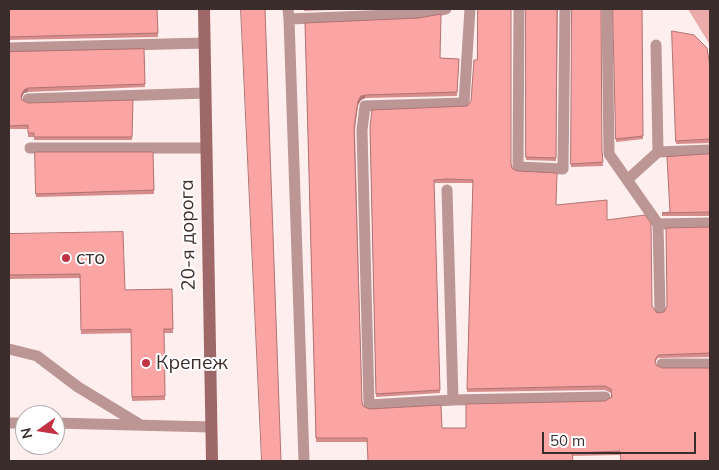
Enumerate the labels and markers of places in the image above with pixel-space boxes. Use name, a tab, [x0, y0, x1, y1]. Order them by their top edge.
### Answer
place label: сто	[76, 247, 105, 269]
marker: сто	[60, 252, 72, 264]
place label: Крепеж	[156, 352, 228, 374]
marker: Крепеж	[140, 357, 152, 369]

